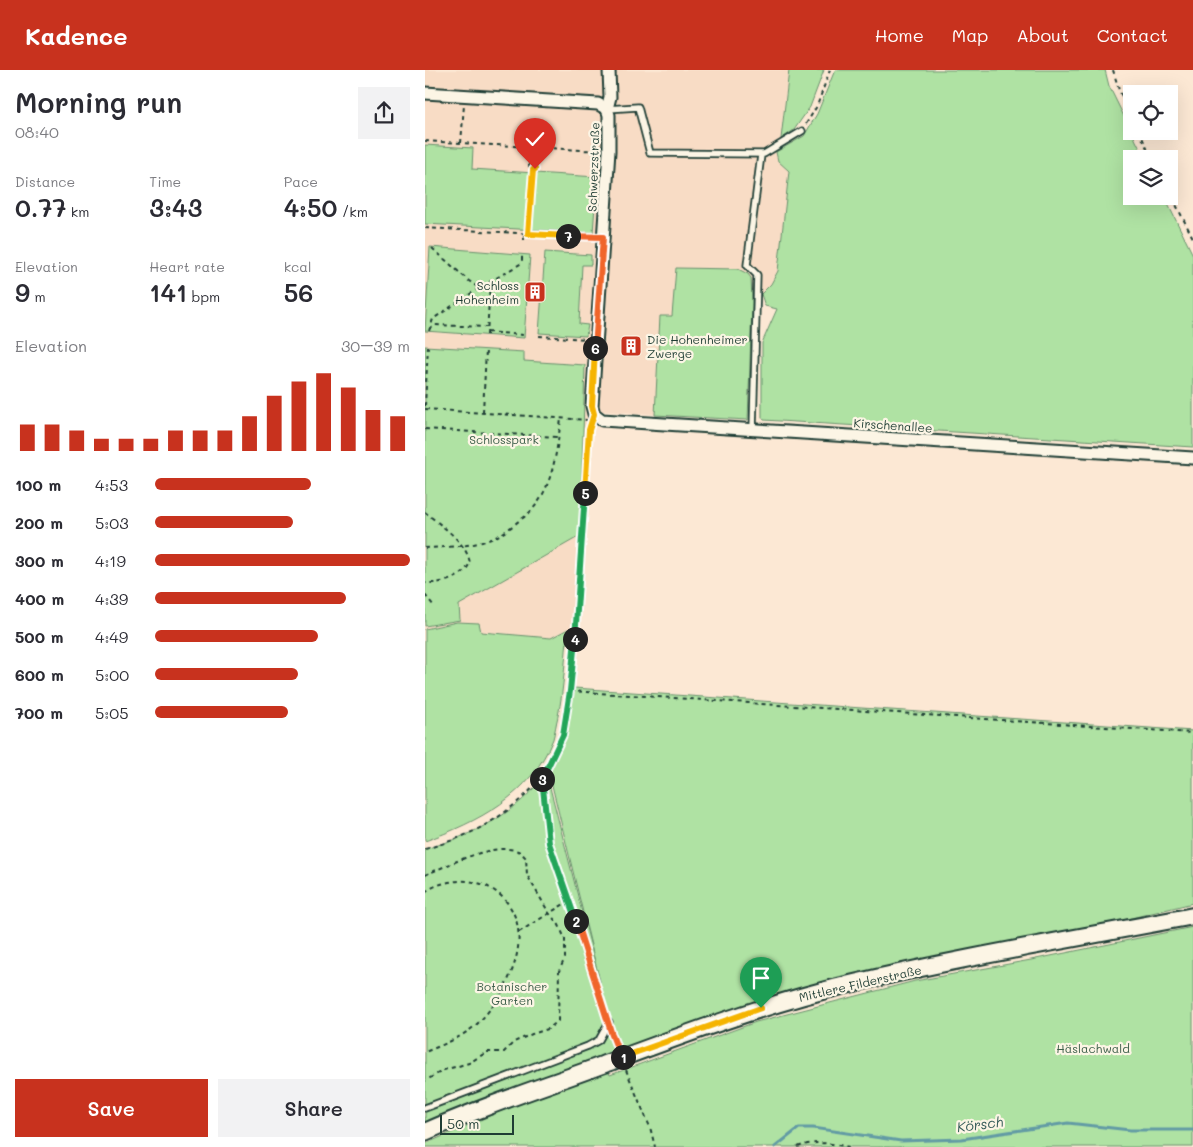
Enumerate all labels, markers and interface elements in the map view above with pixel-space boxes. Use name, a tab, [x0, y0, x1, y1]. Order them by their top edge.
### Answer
text: Kadence	[25, 20, 127, 51]
text: Home	[875, 23, 924, 47]
text: Map	[952, 23, 988, 47]
text: About	[1016, 23, 1069, 47]
text: Contact	[1097, 23, 1168, 47]
text: Morning run	[15, 84, 182, 120]
map controls	[1123, 85, 1178, 205]
button: locate	[1123, 85, 1178, 140]
button: share	[358, 87, 410, 139]
pin	[514, 118, 556, 169]
text: 08:40	[15, 121, 59, 142]
street label: Schwerzstraße	[583, 122, 603, 212]
icon: check	[521, 125, 549, 153]
button: layers	[1123, 150, 1178, 205]
text: Distance	[15, 172, 75, 191]
text: Time	[149, 172, 181, 191]
text: Pace	[284, 172, 318, 191]
text: 0.77	[15, 191, 66, 223]
text: 3:43	[149, 191, 202, 223]
text: 4:50	[284, 191, 337, 223]
text: km	[66, 202, 89, 221]
text: /km	[337, 202, 368, 221]
pin: 7	[555, 224, 581, 248]
text: 7	[565, 227, 572, 246]
text: Elevation	[15, 257, 78, 276]
text: Heart rate	[149, 257, 225, 276]
text: kcal	[284, 257, 312, 276]
text: 9	[15, 276, 30, 308]
text: 141	[149, 276, 187, 308]
text: 56	[284, 276, 313, 308]
place label: Schloss Hohenheim	[455, 277, 519, 307]
building icon: Schloss Hohenheim	[523, 280, 547, 304]
text: m	[30, 287, 46, 306]
text: bpm	[187, 287, 220, 306]
place label: Die Hohenheimer Zwerge	[647, 331, 748, 361]
building icon: Die Hohenheimer Zwerge	[619, 334, 643, 358]
text: Elevation	[15, 335, 87, 356]
text: 30–39 m	[341, 335, 410, 356]
pin: 6	[583, 336, 607, 360]
text: 6	[591, 339, 600, 358]
street label: Kirschenallee	[853, 414, 933, 436]
park label: Schlosspark	[469, 431, 539, 447]
text: 100 m	[15, 474, 61, 495]
text: 4:53	[95, 474, 128, 495]
pin: 5	[573, 480, 597, 506]
text: 5	[581, 484, 590, 503]
text: 200 m	[15, 512, 63, 533]
text: 5:03	[95, 512, 129, 533]
text: 300 m	[15, 550, 64, 571]
text: 4:19	[95, 550, 126, 571]
text: 400 m	[15, 588, 64, 609]
text: 4:39	[95, 588, 128, 609]
text: 500 m	[15, 626, 63, 647]
text: 4:49	[95, 626, 128, 647]
pin: 4	[563, 626, 587, 652]
text: 4	[571, 630, 580, 649]
text: 600 m	[15, 664, 64, 685]
text: 5:00	[95, 664, 129, 685]
text: 700 m	[15, 702, 63, 723]
text: 5:05	[95, 702, 129, 723]
pin: 3	[529, 766, 555, 792]
text: 3	[538, 770, 547, 789]
pin: 2	[563, 908, 589, 934]
text: 2	[573, 912, 580, 931]
pin	[740, 957, 782, 1008]
street label: Mittlere Filderstraße	[797, 961, 923, 1005]
icon: arrive	[747, 964, 775, 992]
park label: Botanischer Garten	[477, 978, 547, 1008]
park label: Häslachwald	[1056, 1040, 1130, 1056]
pin: 1	[611, 1044, 635, 1070]
text: 1	[620, 1048, 627, 1067]
button: Save	[15, 1079, 208, 1137]
button: Share	[218, 1079, 410, 1137]
scale bar	[440, 1112, 514, 1135]
water label: Körsch	[956, 1112, 1004, 1136]
text: 50 m	[447, 1114, 479, 1133]

